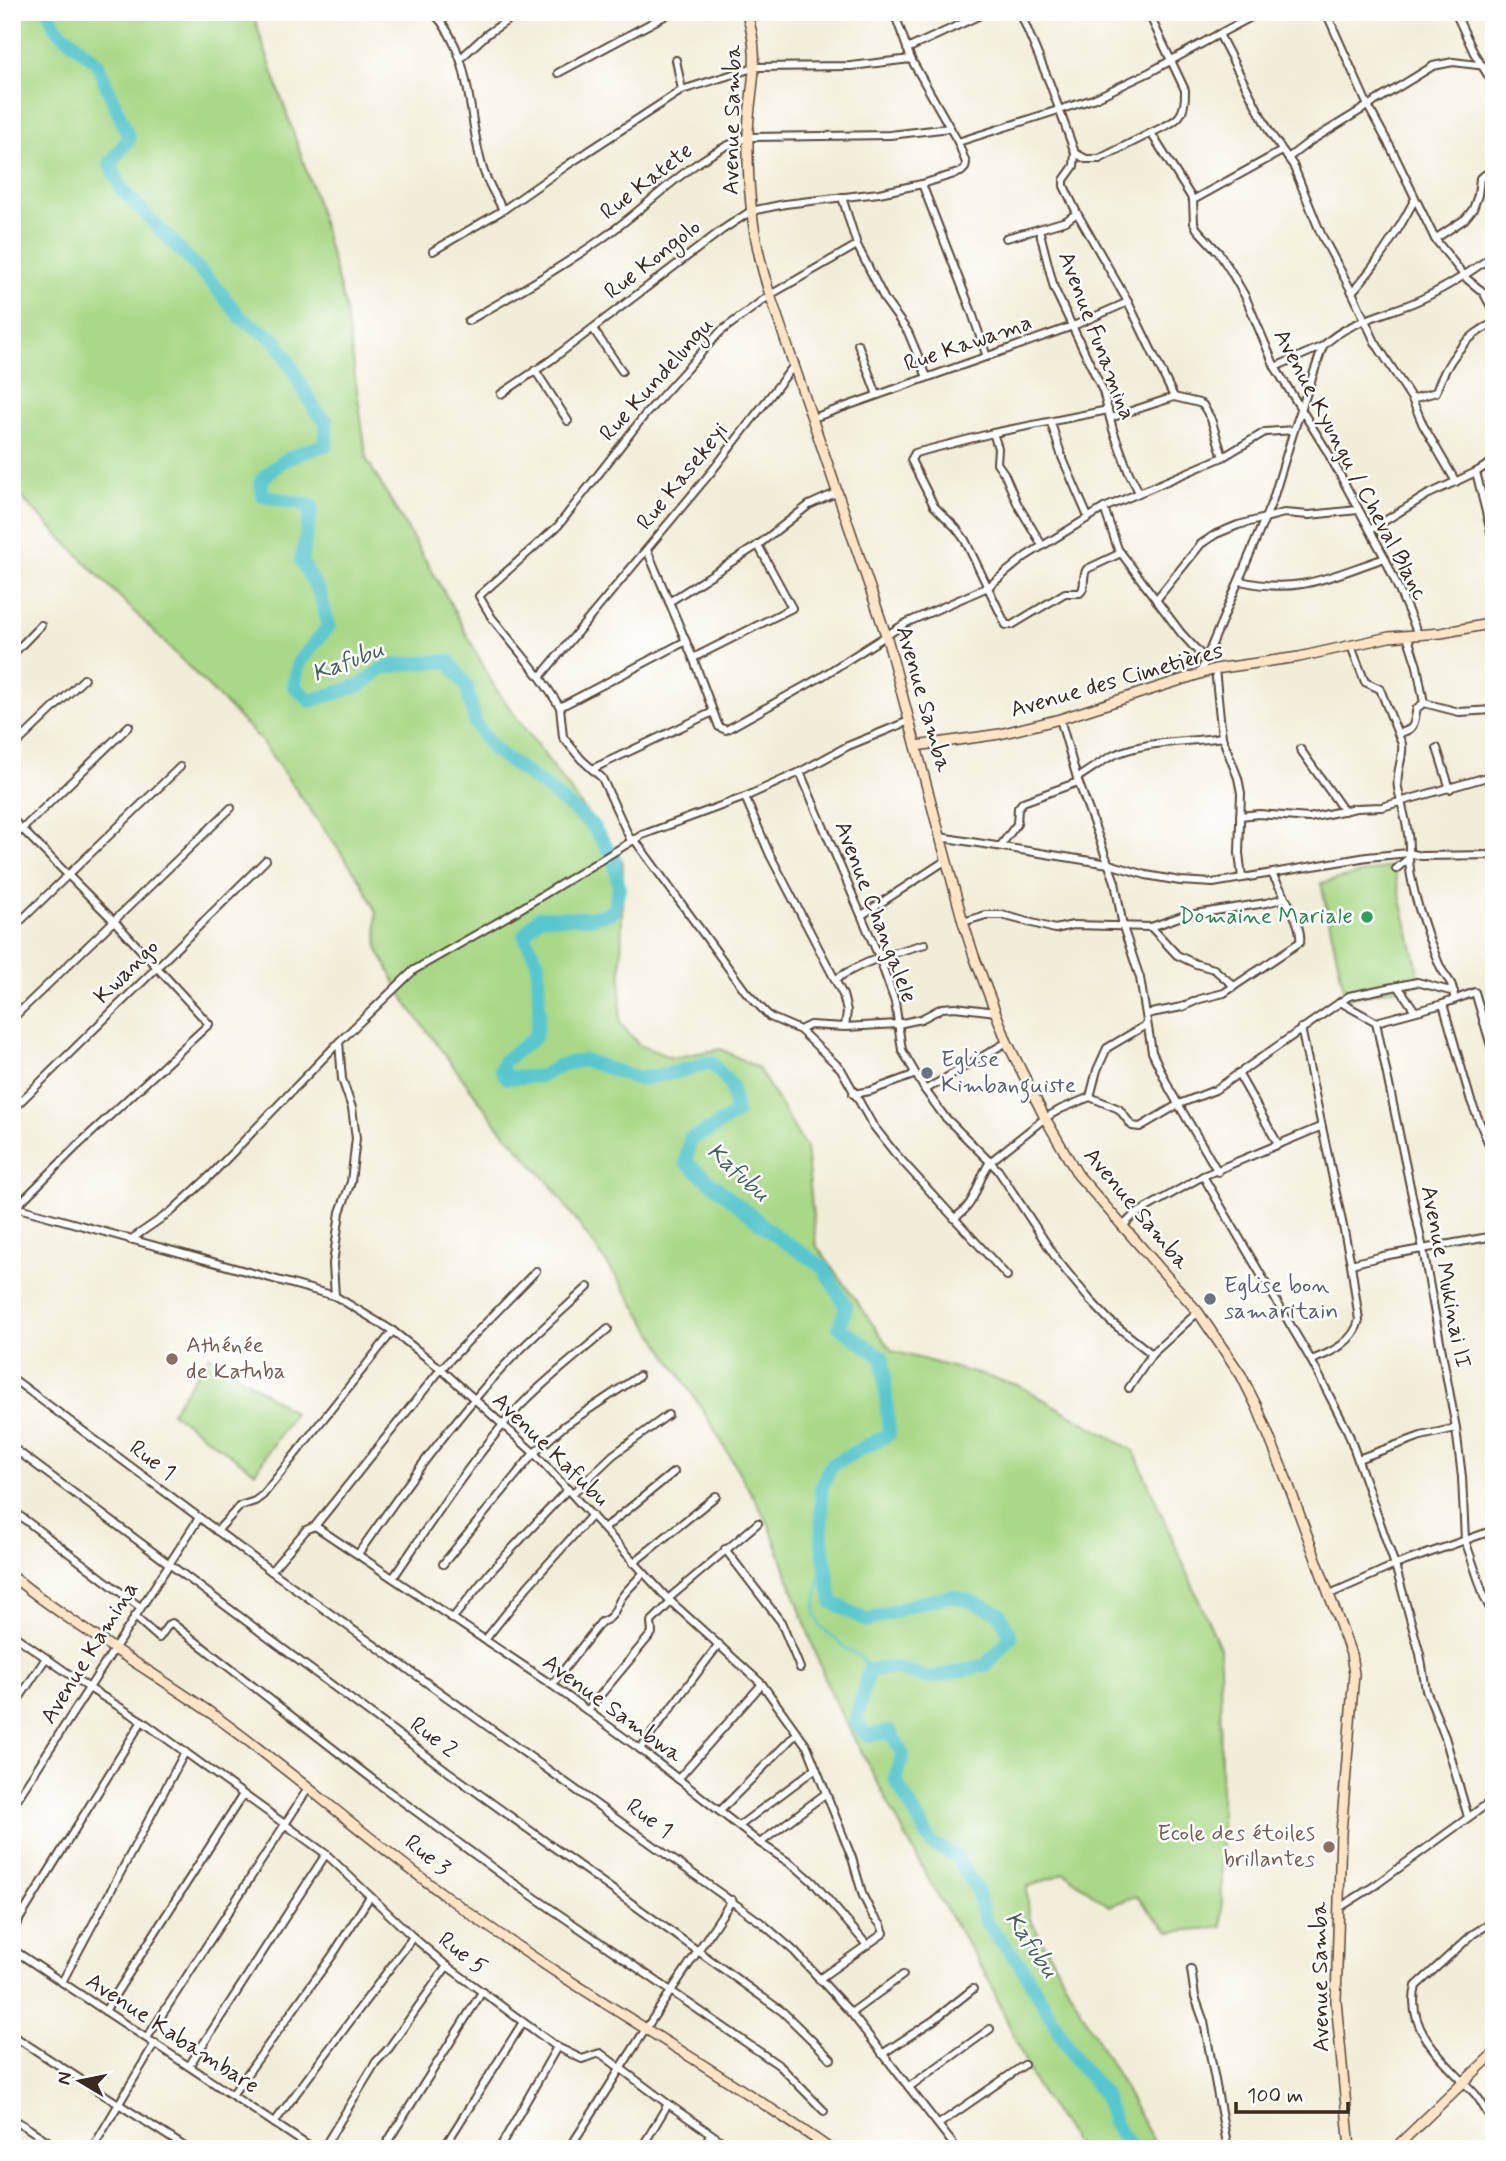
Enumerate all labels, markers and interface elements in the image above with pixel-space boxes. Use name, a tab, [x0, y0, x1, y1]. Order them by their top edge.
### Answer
street label: Avenue Samba	[717, 44, 749, 195]
street label: Rue Katete	[595, 136, 699, 228]
street label: Rue Kongolo	[599, 213, 709, 309]
street label: Avenue Funamina	[1050, 248, 1142, 424]
street label: Rue Kawama	[900, 308, 1036, 380]
street label: Rue Kundelungu	[593, 312, 722, 450]
street label: Avenue Kyungu / Cheval Blanc	[1266, 324, 1434, 606]
street label: Rue Kasekeyi	[630, 417, 736, 537]
street label: Avenue Samba	[888, 623, 958, 776]
water label: Kafubu	[308, 634, 388, 690]
street label: Avenue des Cimetières	[1007, 636, 1227, 726]
street label: Avenue Changalele	[827, 817, 923, 1007]
place label: Domaine Mariale	[1179, 902, 1353, 932]
marker: Domaine Mariale	[1359, 909, 1375, 925]
street label: Kwango	[88, 933, 166, 1011]
place label: Eglise Kimbanguiste	[941, 1045, 1076, 1103]
marker: Eglise Kimbanguiste	[919, 1065, 935, 1081]
water label: Kafubu	[700, 1136, 776, 1210]
street label: Avenue Samba	[1076, 1142, 1196, 1276]
street label: Avenue Mukinai II	[1413, 1183, 1477, 1371]
place label: Eglise bon samaritain	[1224, 1271, 1338, 1327]
marker: Eglise bon samaritain	[1202, 1291, 1218, 1307]
place label: Athénée de Katuba	[186, 1331, 286, 1387]
marker: Athénée de Katuba	[164, 1351, 180, 1367]
street label: Avenue Kafubu	[485, 1387, 615, 1513]
street label: Rue 1	[123, 1434, 181, 1488]
street label: Avenue Kamina	[34, 1576, 146, 1730]
street label: Avenue Sambwa	[536, 1648, 688, 1770]
street label: Rue 2	[403, 1710, 463, 1766]
street label: Rue 1	[620, 1792, 678, 1846]
place label: Ecole des étoiles brillantes	[1157, 1819, 1315, 1875]
street label: Rue 3	[398, 1828, 456, 1884]
marker: Ecole des étoiles brillantes	[1321, 1839, 1337, 1855]
street label: Avenue Samba	[1305, 1901, 1337, 2052]
water label: Kafubu	[997, 1905, 1065, 1985]
street label: Rue 5	[431, 1926, 493, 1982]
street label: Avenue Kabambare	[80, 1967, 264, 2101]
north arrow	[46, 2046, 116, 2116]
text: N	[51, 2070, 78, 2087]
scale bar	[1236, 2070, 1348, 2114]
text: 100 m	[1247, 2082, 1303, 2110]

